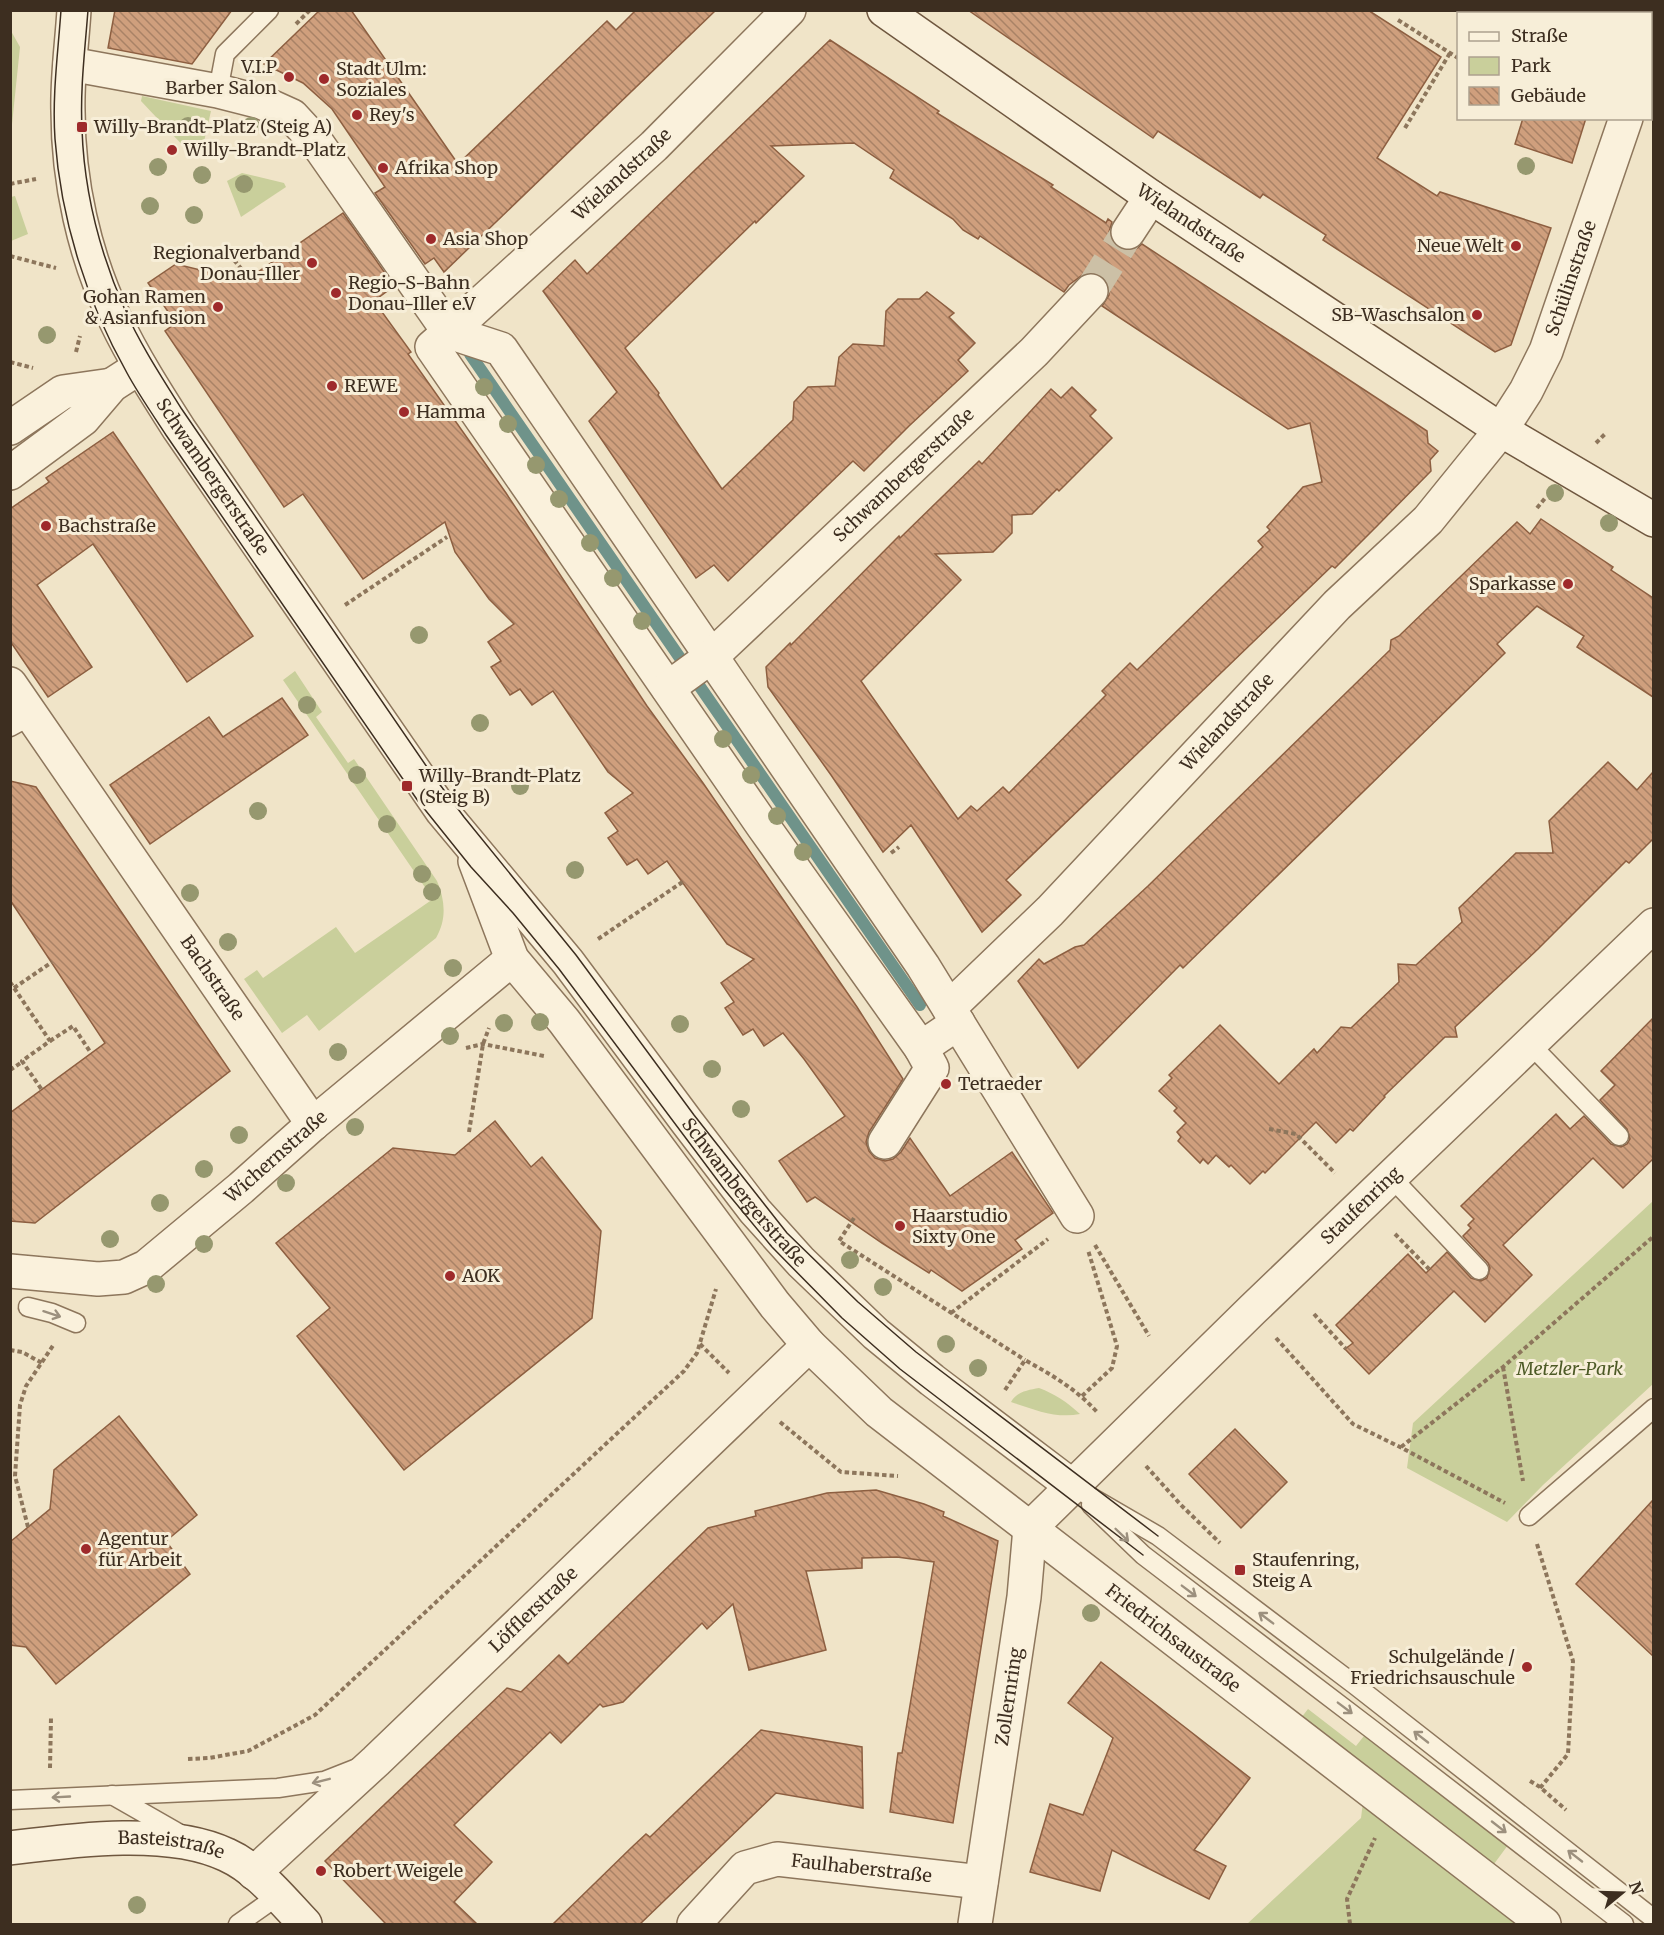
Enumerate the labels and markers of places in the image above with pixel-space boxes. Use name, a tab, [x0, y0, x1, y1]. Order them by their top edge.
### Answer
place label: V.I.P Barber Salon	[165, 55, 277, 99]
place label: Stadt Ulm: Soziales	[336, 57, 427, 101]
marker: V.I.P Barber Salon	[282, 70, 296, 84]
marker: Stadt Ulm: Soziales	[317, 72, 331, 86]
place label: Rey's	[369, 103, 415, 126]
marker: Rey's	[350, 108, 364, 122]
place label: Willy-Brandt-Platz (Steig A)	[93, 115, 332, 138]
marker: Willy-Brandt-Platz (Steig A)	[75, 120, 89, 134]
place label: Willy-Brandt-Platz	[183, 138, 346, 161]
marker: Willy-Brandt-Platz	[165, 143, 179, 157]
place label: Afrika Shop	[394, 156, 498, 179]
marker: Afrika Shop	[376, 161, 390, 175]
place label: Asia Shop	[442, 227, 528, 250]
marker: Asia Shop	[424, 232, 438, 246]
place label: Neue Welt	[1417, 234, 1504, 257]
marker: Neue Welt	[1509, 239, 1523, 253]
place label: Regionalverband Donau-Iller	[153, 241, 300, 285]
marker: Regionalverband Donau-Iller	[305, 256, 319, 270]
place label: Regio-S-Bahn Donau-Iller e.V	[348, 271, 477, 315]
place label: Gohan Ramen & Asianfusion	[83, 285, 206, 329]
marker: Regio-S-Bahn Donau-Iller e.V	[329, 286, 343, 300]
marker: Gohan Ramen & Asianfusion	[211, 300, 225, 314]
place label: SB-Waschsalon	[1331, 303, 1465, 326]
marker: SB-Waschsalon	[1470, 308, 1484, 322]
place label: REWE	[344, 374, 398, 397]
marker: REWE	[325, 379, 339, 393]
place label: Hamma	[416, 400, 486, 423]
marker: Hamma	[397, 405, 411, 419]
place label: Bachstraße	[58, 514, 156, 537]
marker: Bachstraße	[39, 519, 53, 533]
place label: Sparkasse	[1469, 572, 1556, 595]
marker: Sparkasse	[1561, 577, 1575, 591]
place label: Willy-Brandt-Platz (Steig B)	[418, 764, 581, 808]
marker: Willy-Brandt-Platz (Steig B)	[400, 779, 414, 793]
place label: Tetraeder	[958, 1072, 1042, 1095]
marker: Tetraeder	[939, 1077, 953, 1091]
place label: Haarstudio Sixty One	[912, 1204, 1008, 1248]
marker: Haarstudio Sixty One	[893, 1219, 907, 1233]
place label: AOK	[461, 1264, 500, 1287]
marker: AOK	[443, 1269, 457, 1283]
place label: Agentur für Arbeit	[97, 1527, 182, 1571]
marker: Agentur für Arbeit	[79, 1542, 93, 1556]
place label: Staufenring, Steig A	[1252, 1548, 1359, 1592]
marker: Staufenring, Steig A	[1233, 1563, 1247, 1577]
place label: Schulgelände / Friedrichsauschule	[1350, 1645, 1515, 1689]
marker: Schulgelände / Friedrichsauschule	[1520, 1660, 1534, 1674]
place label: Robert Weigele	[333, 1859, 463, 1882]
marker: Robert Weigele	[314, 1864, 328, 1878]

